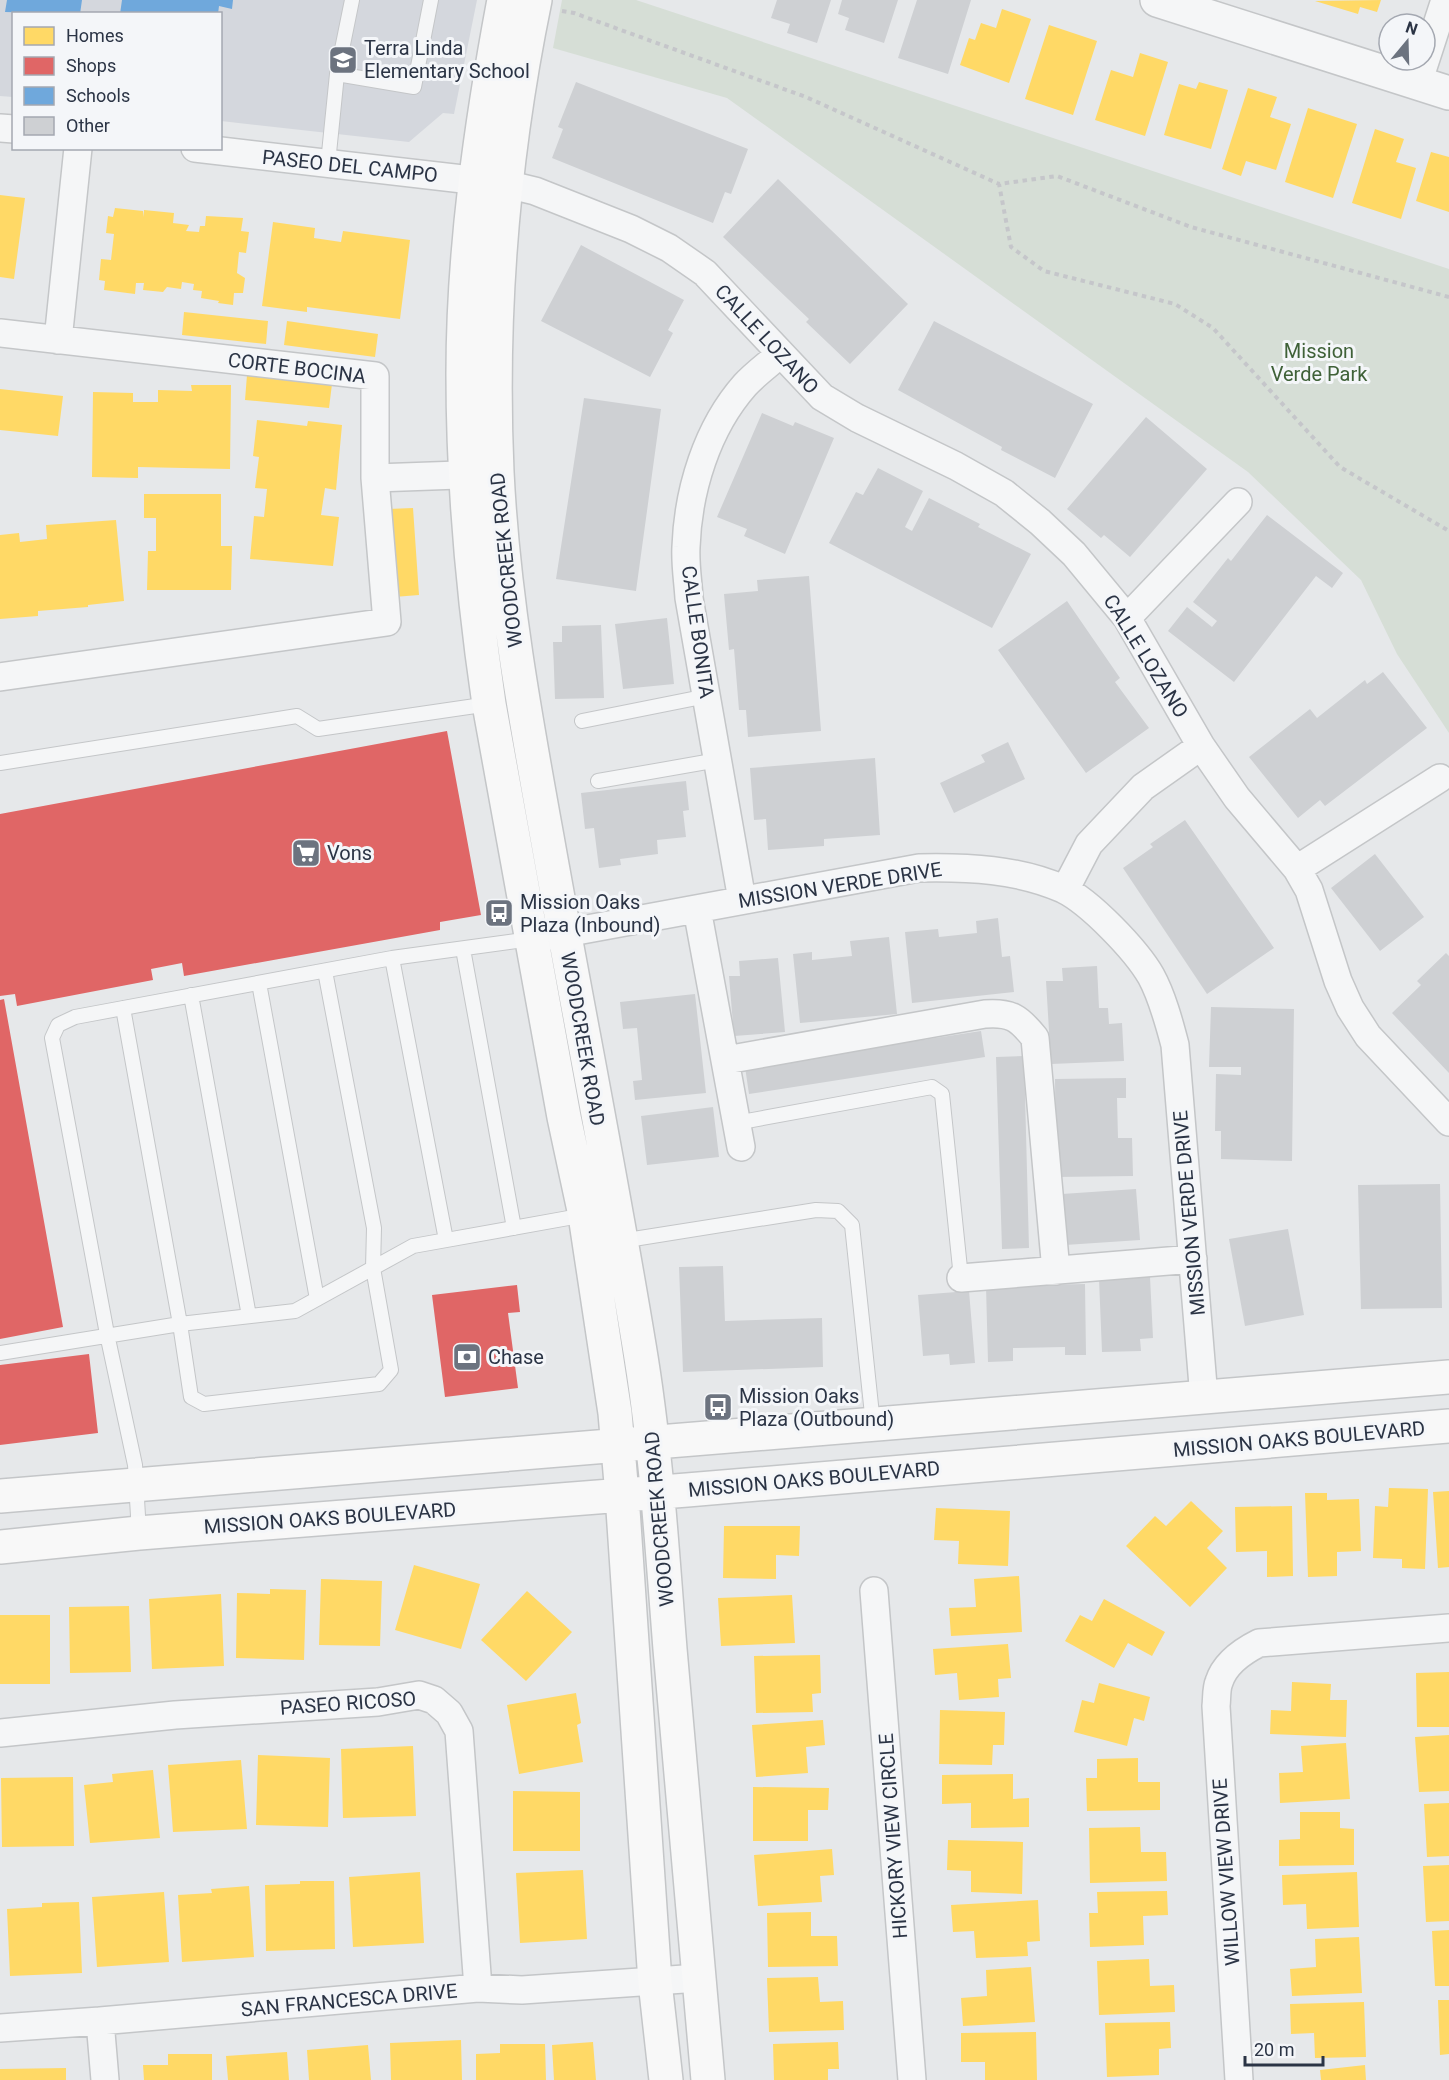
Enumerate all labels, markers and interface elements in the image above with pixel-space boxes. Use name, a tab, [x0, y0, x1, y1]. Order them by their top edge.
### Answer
legend	[12, 12, 222, 150]
north arrow	[1377, 12, 1437, 72]
text: N	[1403, 17, 1420, 39]
text: Homes	[66, 25, 124, 46]
place label: Terra Linda Elementary School	[364, 36, 530, 83]
school or university icon: Terra Linda Elementary School	[327, 44, 359, 76]
text: Shops	[66, 55, 116, 76]
text: Schools	[66, 85, 130, 106]
text: Other	[66, 115, 110, 136]
street label: PASEO DEL CAMPO	[261, 145, 439, 187]
street label: CALLE LOZANO	[710, 279, 824, 399]
park label: Mission Verde Park	[1271, 339, 1368, 386]
street label: CORTE BOCINA	[227, 348, 367, 388]
street label: WOODCREEK ROAD	[485, 471, 527, 649]
street label: CALLE BONITA	[677, 564, 719, 700]
street label: CALLE LOZANO	[1099, 590, 1193, 722]
supermarket icon: Vons	[290, 837, 322, 869]
place label: Vons	[327, 841, 372, 865]
street label: MISSION VERDE DRIVE	[736, 857, 944, 913]
place label: Mission Oaks Plaza (Inbound)	[520, 890, 660, 937]
bus stop icon: Mission Oaks Plaza (Inbound)	[483, 897, 515, 929]
street label: WOODCREEK ROAD	[556, 950, 610, 1128]
street label: MISSION VERDE DRIVE	[1168, 1109, 1210, 1317]
bank icon: Chase	[451, 1341, 483, 1373]
place label: Chase	[488, 1345, 544, 1369]
place label: Mission Oaks Plaza (Outbound)	[739, 1384, 894, 1431]
bus stop icon: Mission Oaks Plaza (Outbound)	[702, 1391, 734, 1423]
street label: MISSION OAKS BOULEVARD	[1172, 1416, 1426, 1462]
street label: WOODCREEK ROAD	[639, 1430, 679, 1608]
street label: MISSION OAKS BOULEVARD	[687, 1456, 941, 1502]
street label: MISSION OAKS BOULEVARD	[203, 1497, 457, 1539]
street label: PASEO RICOSO	[279, 1686, 417, 1720]
street label: HICKORY VIEW CIRCLE	[874, 1733, 912, 1939]
street label: WILLOW VIEW DRIVE	[1207, 1777, 1245, 1967]
street label: SAN FRANCESCA DRIVE	[240, 1979, 458, 2021]
scale bar	[1245, 2029, 1323, 2067]
text: 20 m	[1254, 2039, 1294, 2060]

